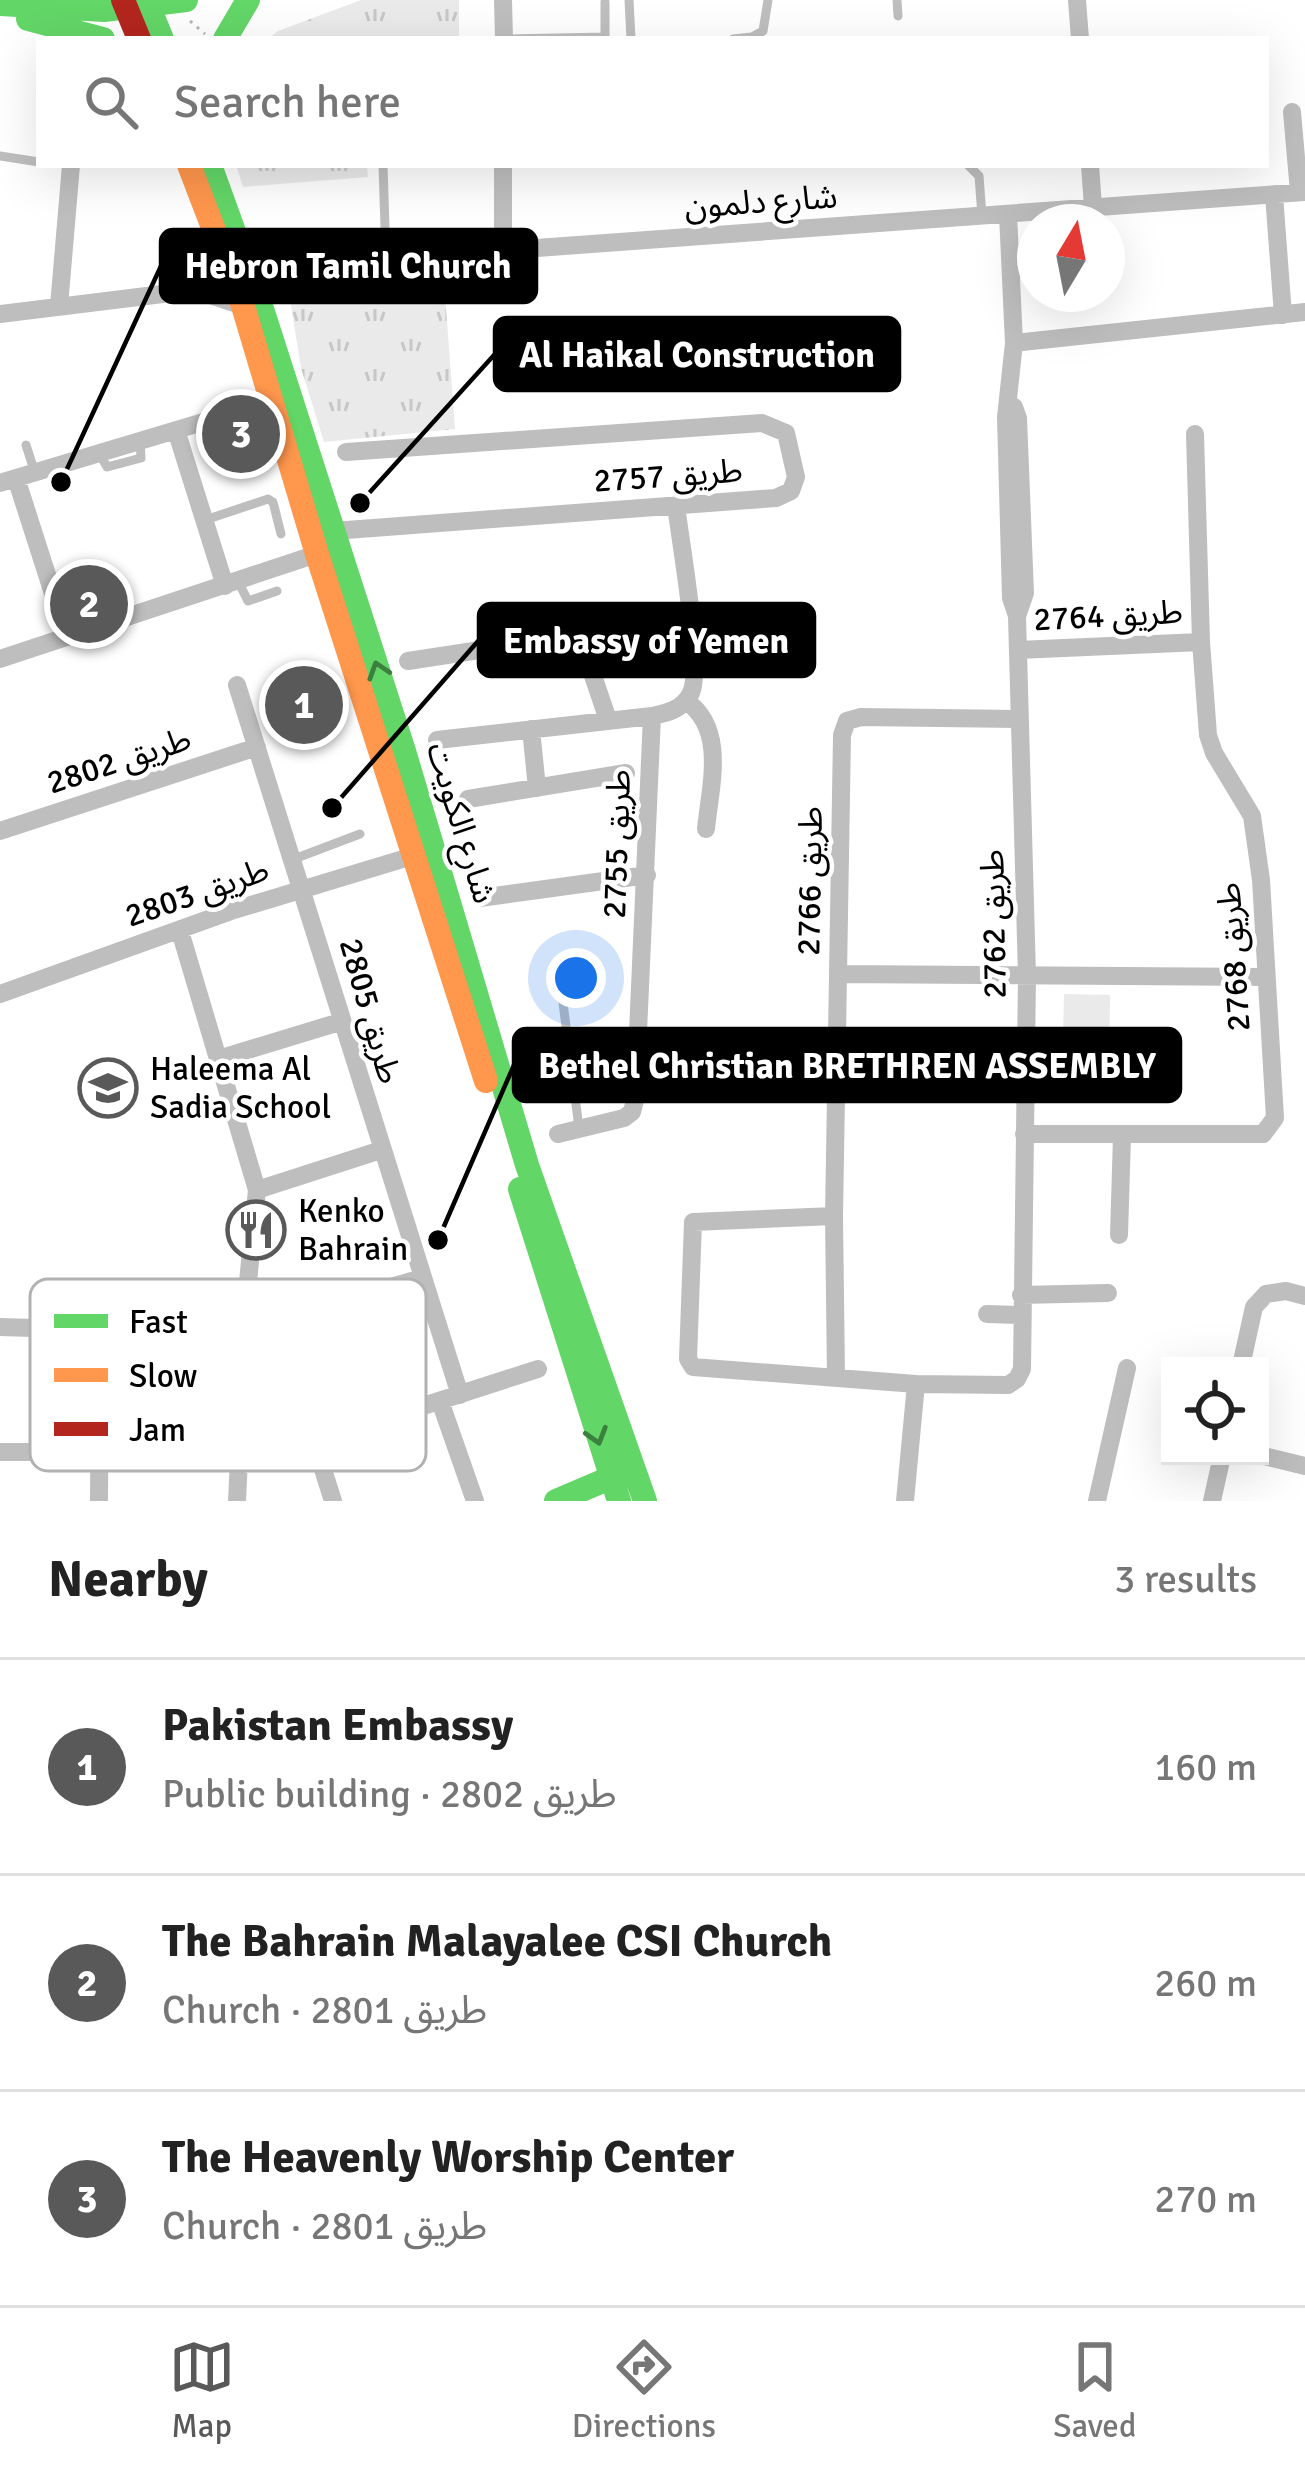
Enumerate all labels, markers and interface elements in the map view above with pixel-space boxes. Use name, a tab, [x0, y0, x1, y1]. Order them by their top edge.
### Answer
search box	[36, 36, 1269, 168]
icon: search	[78, 69, 144, 135]
text: Search here	[174, 75, 401, 130]
street label: شارع دلمون	[683, 176, 839, 231]
north arrow	[1017, 204, 1125, 312]
callout: Hebron Tamil Church	[161, 230, 536, 302]
text: Hebron Tamil Church	[185, 244, 511, 289]
callout: Al Haikal Construction	[495, 318, 899, 390]
text: Al Haikal Construction	[519, 333, 875, 378]
pin: 3	[202, 389, 280, 479]
street label: طريق 2757	[592, 450, 744, 502]
pin: 2	[50, 559, 128, 649]
street label: طريق 2764	[1032, 592, 1184, 640]
callout: Embassy of Yemen	[479, 604, 814, 676]
text: Embassy of Yemen	[503, 619, 789, 664]
pin: 1	[265, 660, 343, 750]
one-way arrow	[367, 660, 392, 681]
street label: طريق 2802	[42, 718, 196, 804]
street label: شارع الكويت	[414, 737, 505, 909]
street label: طريق 2755	[594, 769, 640, 919]
street label: طريق 2766	[788, 806, 832, 956]
street label: طريق 2803	[120, 849, 274, 937]
street label: طريق 2762	[972, 849, 1016, 999]
street label: طريق 2768	[1208, 881, 1260, 1033]
street label: طريق 2805	[330, 933, 410, 1089]
your location	[546, 948, 606, 1008]
callout: Bethel Christian BRETHREN ASSEMBLY	[514, 1029, 1180, 1101]
text: Bethel Christian BRETHREN ASSEMBLY	[538, 1044, 1156, 1089]
place label: Haleema Al Sadia School	[150, 1049, 331, 1128]
school or university icon: Haleema Al Sadia School	[77, 1057, 139, 1119]
place label: Kenko Bahrain	[298, 1191, 408, 1270]
restaurant icon: Kenko Bahrain	[225, 1199, 287, 1261]
legend	[30, 1279, 426, 1471]
text: Fast	[129, 1302, 188, 1343]
text: Slow	[129, 1356, 198, 1397]
map controls	[1161, 1357, 1269, 1465]
button: locate	[1161, 1357, 1269, 1465]
text: Jam	[129, 1410, 186, 1451]
one-way arrow	[583, 1425, 608, 1446]
text: Nearby	[48, 1548, 208, 1611]
text: 3 results	[1114, 1555, 1257, 1603]
text: Pakistan Embassy	[162, 1698, 513, 1753]
text: 1	[76, 1743, 98, 1791]
text: 160 m	[1154, 1743, 1257, 1791]
text: Public building · طريق 2802	[162, 1770, 617, 1818]
text: The Bahrain Malayalee CSI Church	[162, 1914, 832, 1969]
text: 2	[76, 1959, 98, 2007]
text: 260 m	[1154, 1959, 1257, 2007]
text: Church · طريق 2801	[162, 1986, 487, 2034]
text: The Heavenly Worship Center	[162, 2130, 734, 2185]
text: 3	[76, 2175, 98, 2223]
text: 270 m	[1154, 2175, 1257, 2223]
text: Church · طريق 2801	[162, 2202, 487, 2250]
tab: Map	[169, 2334, 235, 2447]
tab: Directions	[572, 2334, 716, 2447]
tab: Saved	[1053, 2334, 1136, 2447]

